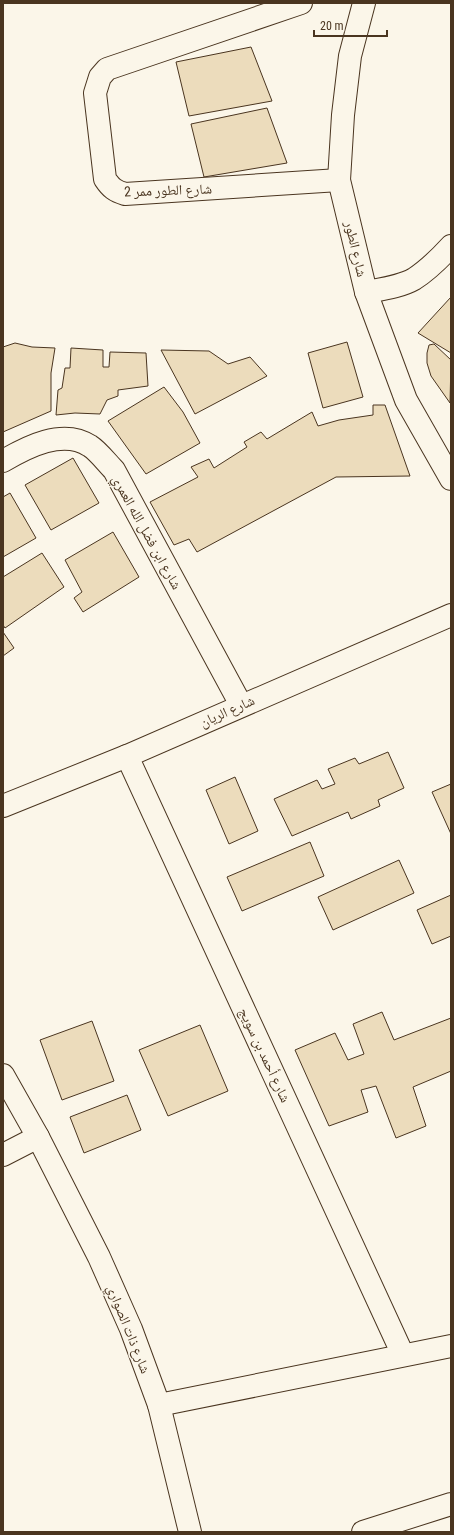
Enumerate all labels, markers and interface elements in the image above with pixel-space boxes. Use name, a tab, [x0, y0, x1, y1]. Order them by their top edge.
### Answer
scale bar	[314, 12, 387, 38]
text: 20 m	[320, 19, 344, 33]
street label: شارع الطور ممر 2	[124, 180, 212, 202]
street label: شارع الطور	[340, 219, 370, 279]
street label: شارع ابن فضل الله العمري	[106, 472, 185, 594]
street label: شارع الريان	[197, 692, 258, 732]
street label: شارع أحمد بن سويج	[234, 1005, 294, 1106]
street label: شارع ذات الصواري	[101, 1282, 154, 1377]

